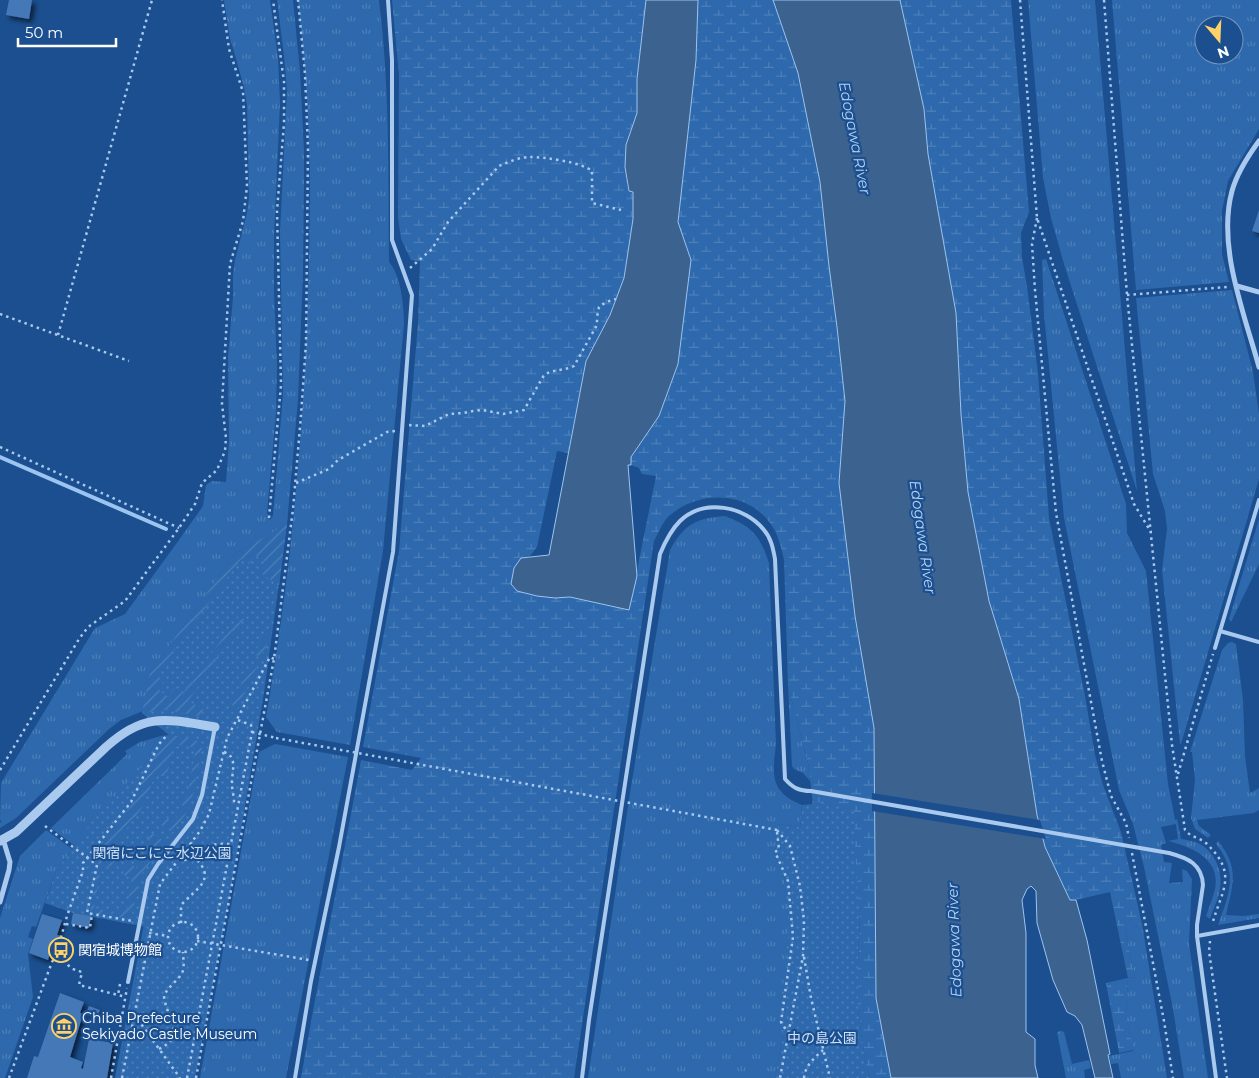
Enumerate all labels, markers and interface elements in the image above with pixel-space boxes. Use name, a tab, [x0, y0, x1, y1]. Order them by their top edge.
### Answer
scale bar	[18, 15, 115, 47]
north arrow	[1194, 15, 1244, 65]
text: 50 m	[25, 23, 63, 42]
text: N	[1215, 42, 1232, 63]
water label: Edogawa River	[835, 80, 875, 197]
water label: Edogawa River	[906, 479, 941, 596]
park label: 関宿にこにこ水辺公園	[92, 844, 232, 862]
water label: Edogawa River	[942, 881, 965, 998]
bus stop icon: 関宿城博物館	[48, 937, 74, 963]
place label: 関宿城博物館	[78, 941, 162, 959]
place label: Chiba Prefecture Sekiyado Castle Museum	[82, 1009, 257, 1043]
museum icon: Chiba Prefecture Sekiyado Castle Museum	[51, 1013, 77, 1039]
park label: 中の島公園	[787, 1029, 857, 1047]

